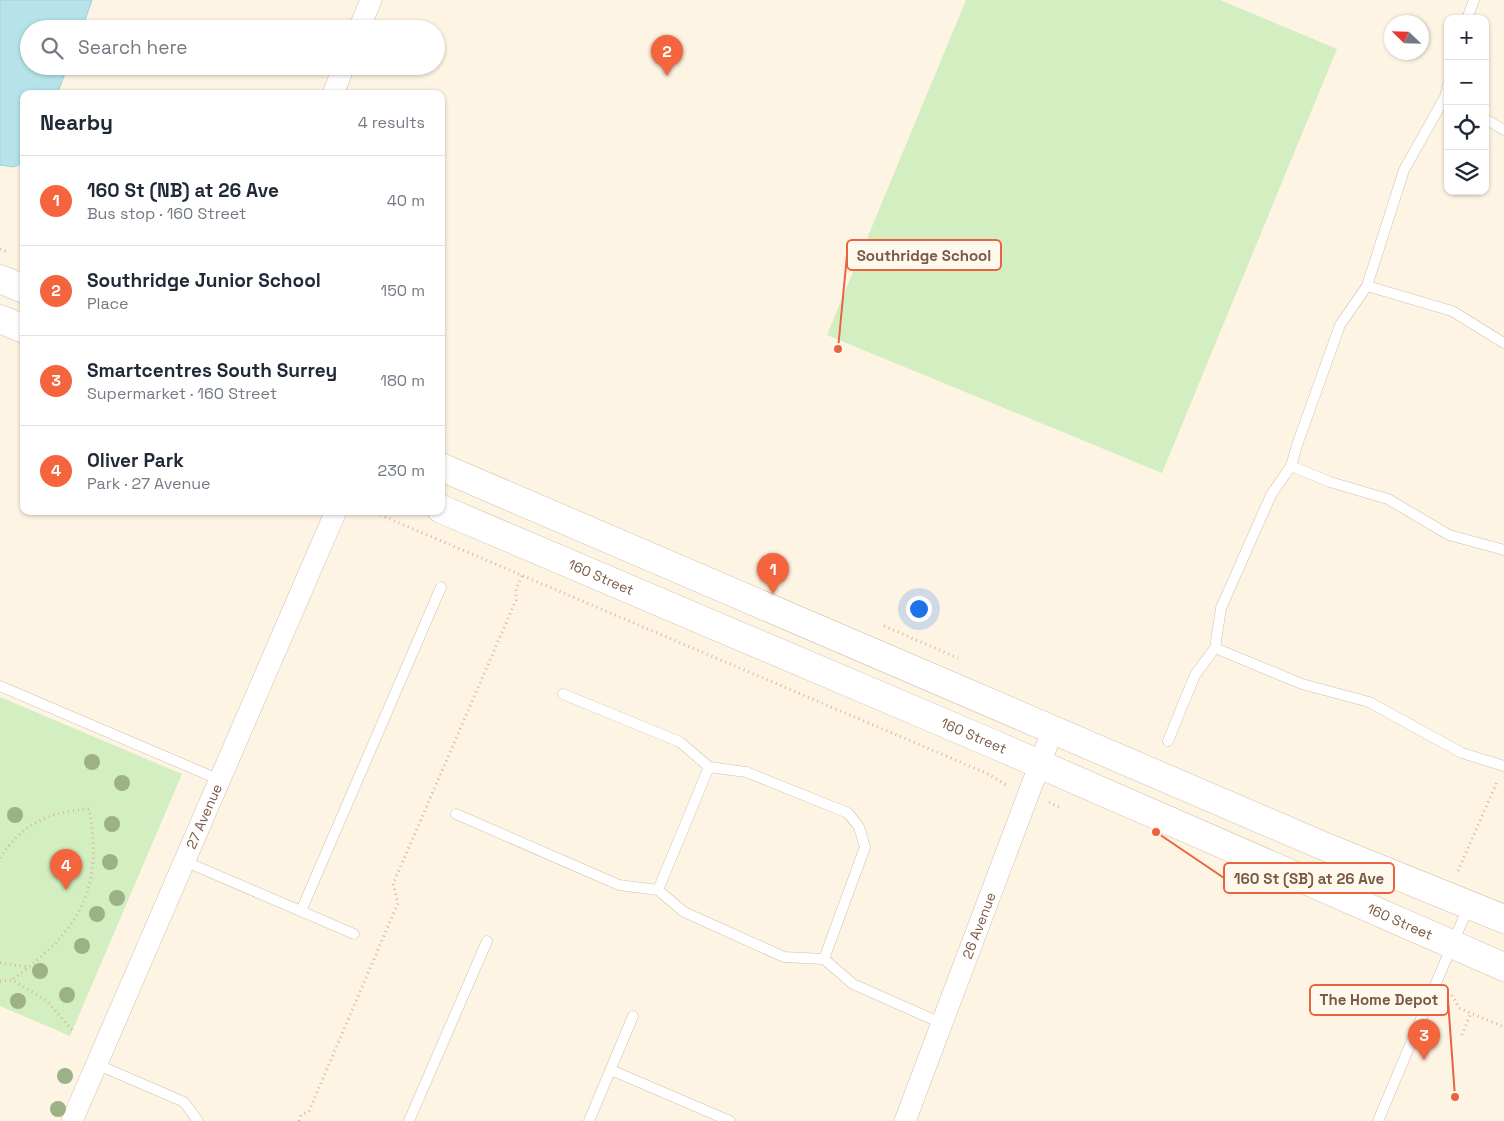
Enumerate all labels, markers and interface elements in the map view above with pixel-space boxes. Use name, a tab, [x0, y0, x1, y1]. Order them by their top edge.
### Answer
north arrow	[1384, 15, 1429, 60]
map controls	[1444, 15, 1489, 195]
button: +	[1444, 15, 1489, 60]
search box	[20, 20, 445, 75]
icon: search	[38, 34, 66, 62]
text: Search here	[78, 35, 188, 60]
pin: 2	[651, 35, 683, 76]
button: −	[1444, 60, 1489, 105]
button: locate	[1444, 105, 1489, 150]
text: Nearby	[40, 109, 113, 136]
text: 4 results	[358, 112, 425, 133]
button: layers	[1444, 150, 1489, 195]
text: 160 St (NB) at 26 Ave	[87, 178, 279, 203]
text: 1	[52, 190, 60, 211]
text: 40 m	[387, 190, 425, 211]
text: Bus stop · 160 Street	[87, 203, 246, 224]
callout: Southridge School	[847, 240, 1001, 270]
text: Southridge School	[857, 246, 991, 265]
text: Southridge Junior School	[87, 268, 321, 293]
text: 2	[51, 280, 61, 301]
text: 150 m	[381, 280, 425, 301]
text: Place	[87, 293, 129, 314]
text: Smartcentres South Surrey	[87, 358, 337, 383]
text: 3	[51, 370, 61, 391]
text: 180 m	[380, 370, 425, 391]
text: Supermarket · 160 Street	[87, 383, 277, 404]
text: Oliver Park	[87, 448, 184, 473]
text: 4	[51, 460, 61, 481]
text: 230 m	[378, 460, 425, 481]
text: Park · 27 Avenue	[87, 473, 210, 494]
pin: 1	[757, 553, 789, 594]
street label: 160 Street	[565, 555, 637, 599]
your location	[906, 596, 932, 622]
street label: 160 Street	[938, 714, 1009, 758]
street label: 27 Avenue	[182, 781, 226, 852]
pin: 4	[50, 849, 82, 890]
callout: 160 St (SB) at 26 Ave	[1224, 863, 1394, 893]
text: 160 St (SB) at 26 Ave	[1234, 869, 1385, 888]
street label: 26 Avenue	[958, 890, 1000, 961]
street label: 160 Street	[1364, 899, 1436, 944]
callout: The Home Depot	[1310, 985, 1448, 1015]
text: The Home Depot	[1320, 990, 1439, 1009]
pin: 3	[1408, 1019, 1440, 1060]

